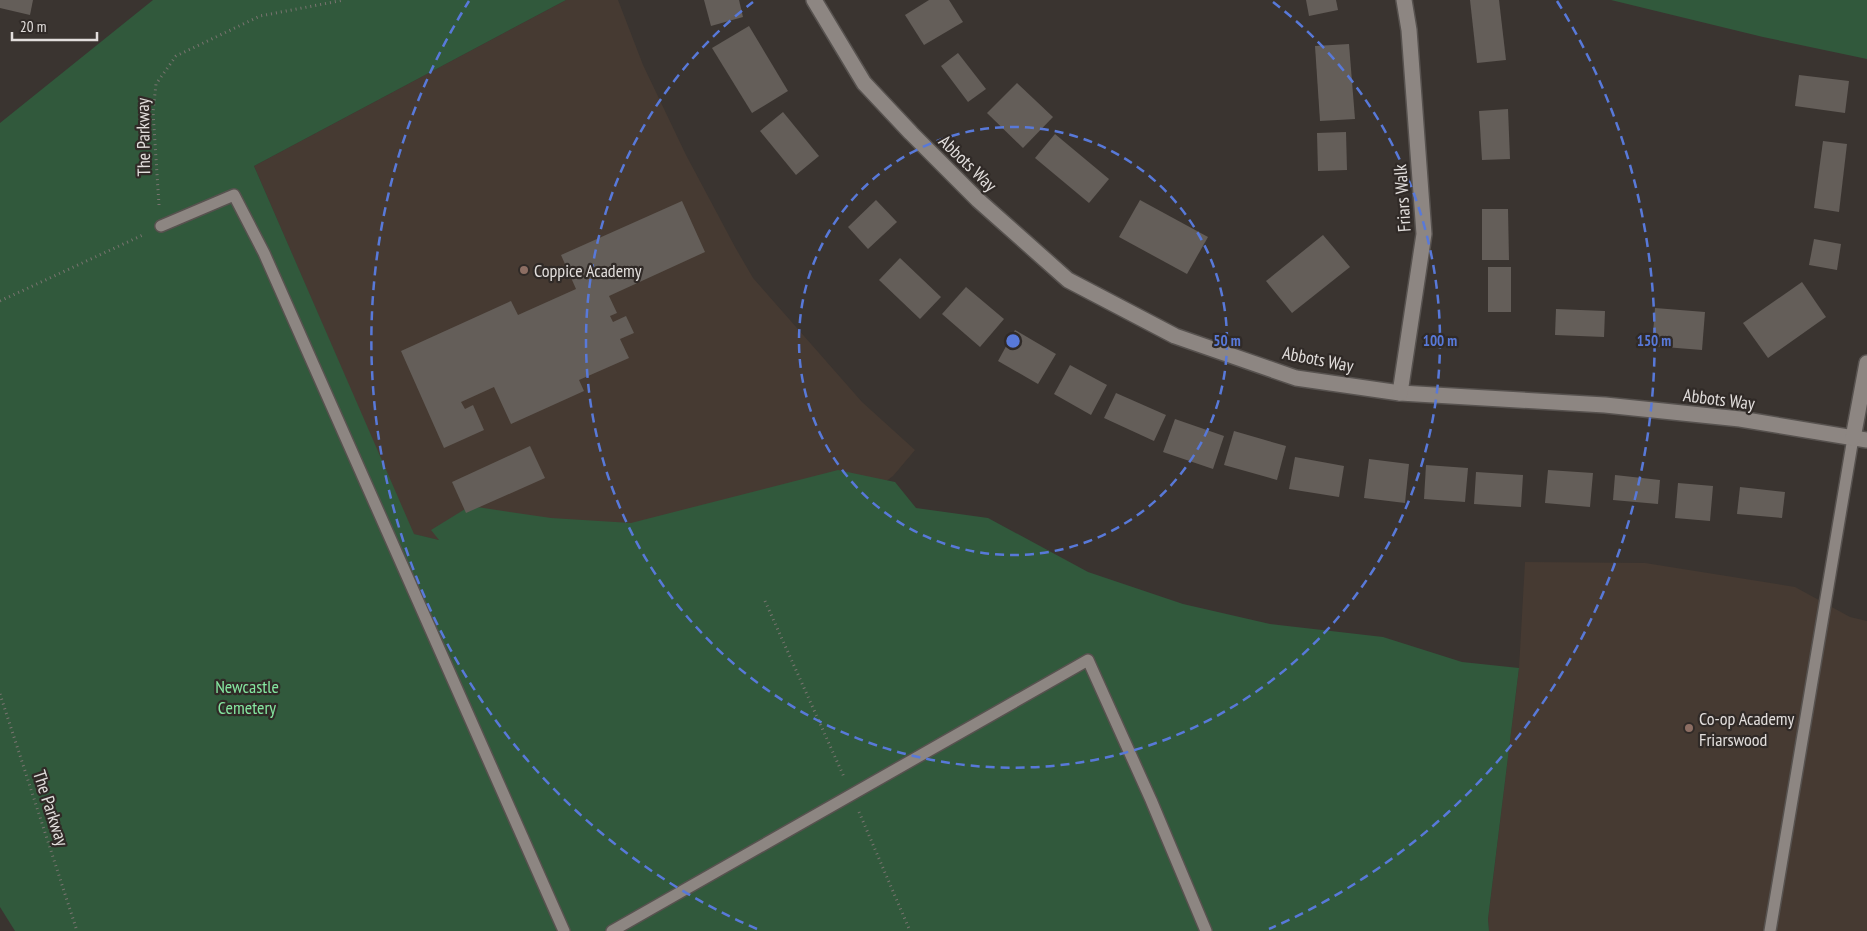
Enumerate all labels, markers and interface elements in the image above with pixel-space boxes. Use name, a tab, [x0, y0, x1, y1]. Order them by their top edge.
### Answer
scale bar	[12, 10, 98, 42]
text: 20 m	[20, 17, 46, 36]
street label: The Parkway	[131, 97, 155, 176]
street label: Abbots Way	[934, 130, 1002, 196]
street label: Friars Walk	[1388, 163, 1416, 233]
place label: Coppice Academy	[534, 259, 642, 282]
marker: Coppice Academy	[518, 264, 530, 276]
text: 50 m	[1213, 331, 1241, 350]
text: 100 m	[1423, 331, 1457, 350]
text: 150 m	[1637, 331, 1671, 350]
centre of rings	[1004, 332, 1022, 350]
street label: Abbots Way	[1280, 341, 1356, 377]
street label: Abbots Way	[1682, 383, 1756, 415]
park label: Newcastle Cemetery	[215, 675, 279, 719]
place label: Co-op Academy Friarswood	[1699, 707, 1795, 751]
marker: Co-op Academy Friarswood	[1683, 722, 1695, 734]
street label: The Parkway	[28, 767, 74, 849]

